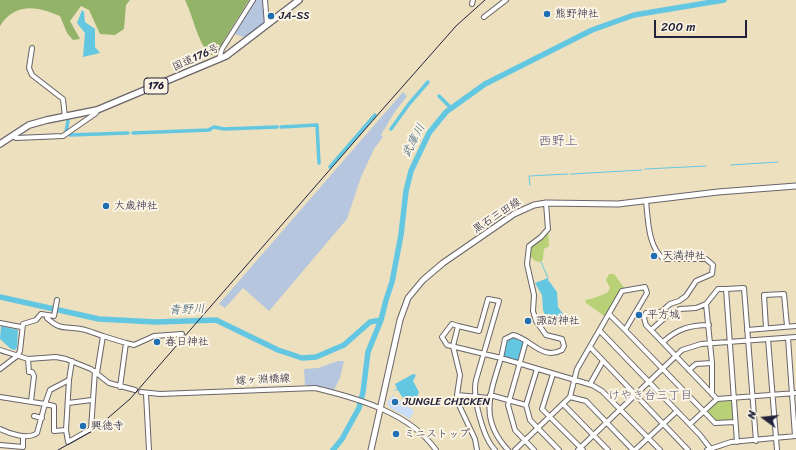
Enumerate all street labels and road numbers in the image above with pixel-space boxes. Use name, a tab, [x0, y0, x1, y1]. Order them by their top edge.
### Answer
street label: 国道176号	[170, 42, 222, 74]
road number: 176	[144, 78, 168, 94]
street label: 黒石三田線	[470, 195, 524, 237]
street label: 嫁ヶ淵橋線	[235, 372, 291, 388]

